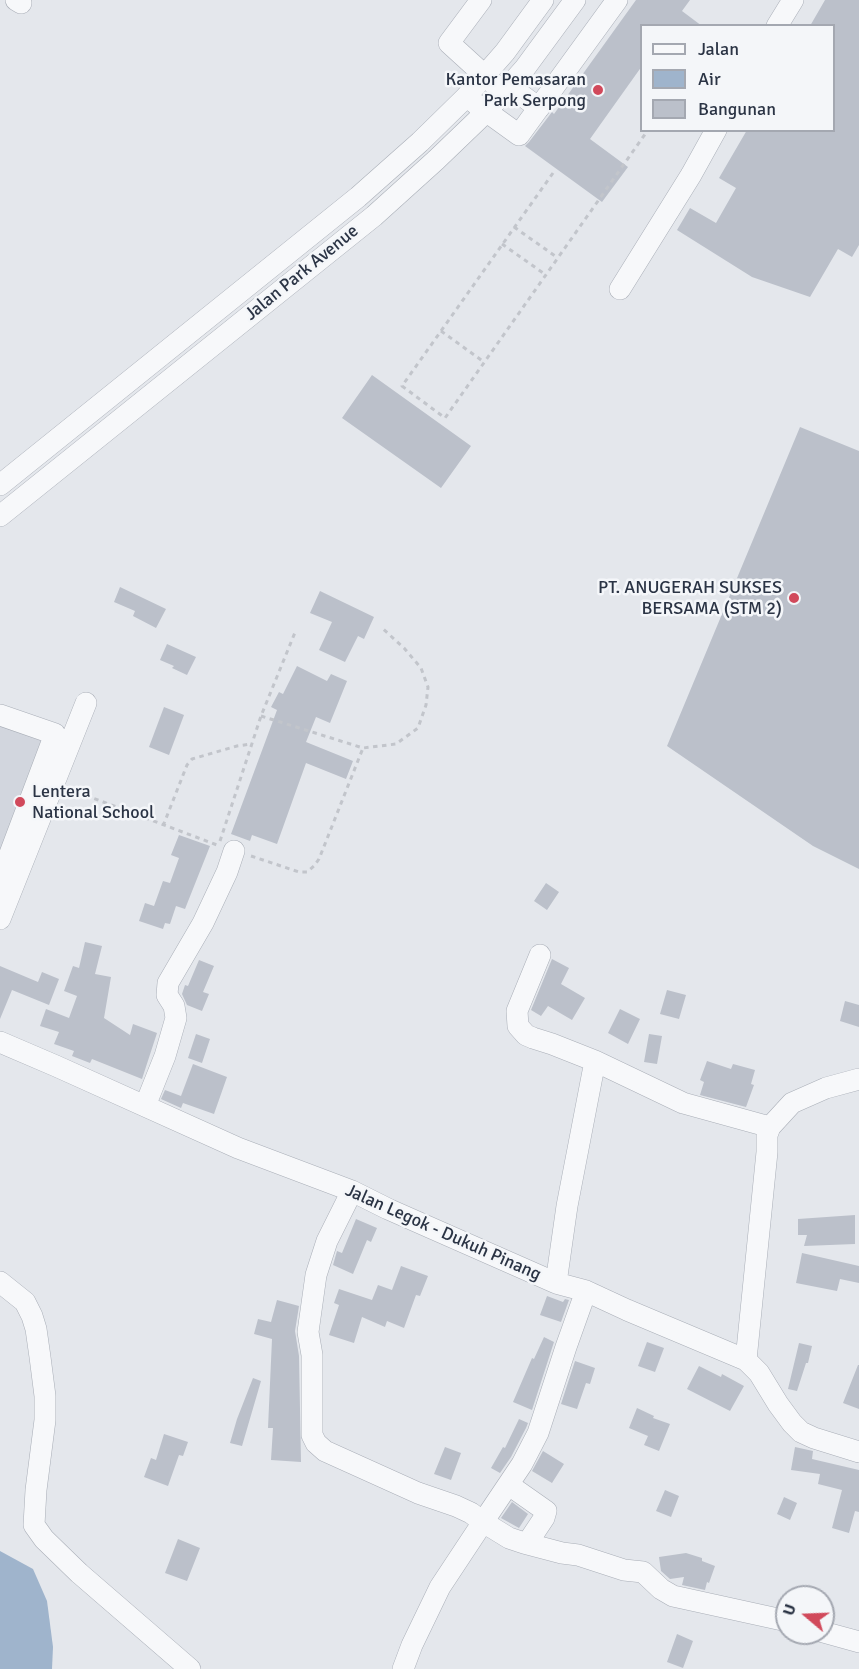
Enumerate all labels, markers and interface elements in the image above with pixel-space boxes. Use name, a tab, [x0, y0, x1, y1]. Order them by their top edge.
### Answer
legend	[640, 24, 835, 132]
text: Jalan	[698, 38, 739, 60]
text: Air	[698, 68, 721, 90]
place label: Kantor Pemasaran Park Serpong	[446, 69, 586, 112]
marker: Kantor Pemasaran Park Serpong	[591, 83, 605, 97]
text: Bangunan	[698, 98, 776, 120]
street label: Jalan Park Avenue	[241, 221, 363, 325]
place label: PT. ANUGERAH SUKSES BERSAMA (STM 2)	[598, 577, 782, 620]
marker: PT. ANUGERAH SUKSES BERSAMA (STM 2)	[787, 591, 801, 605]
place label: Lentera National School	[32, 781, 154, 824]
marker: Lentera National School	[13, 795, 27, 809]
street label: Jalan Legok - Dukuh Pinang	[342, 1180, 544, 1286]
north arrow	[775, 1585, 835, 1645]
text: U	[779, 1601, 801, 1618]

